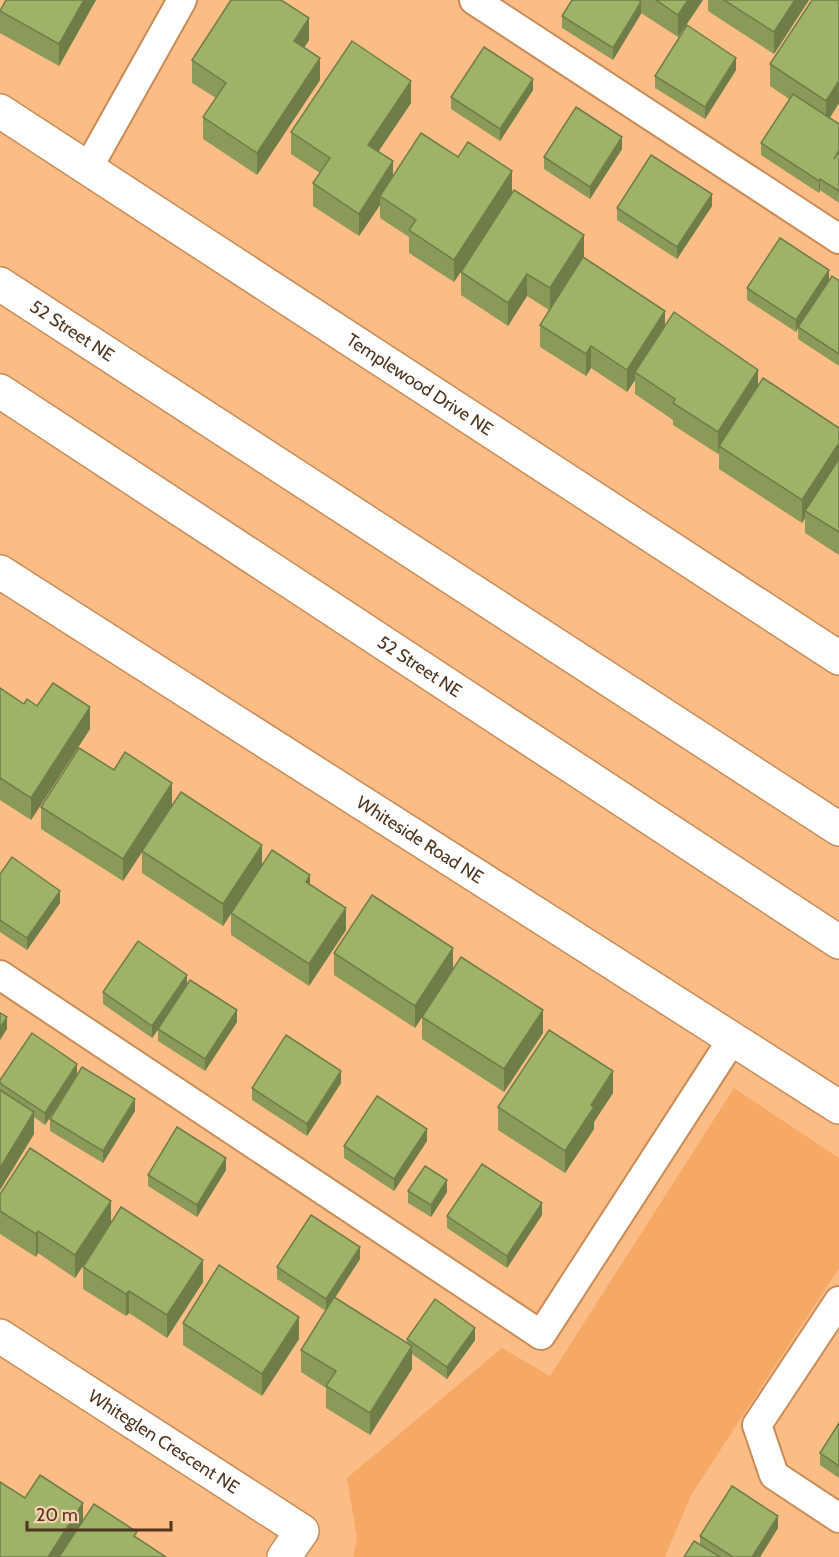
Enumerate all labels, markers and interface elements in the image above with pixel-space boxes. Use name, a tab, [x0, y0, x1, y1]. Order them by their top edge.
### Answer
street label: 52 Street NE	[26, 295, 119, 366]
street label: Templewood Drive NE	[342, 329, 497, 440]
street label: 52 Street NE	[373, 631, 466, 702]
street label: Whiteside Road NE	[352, 791, 487, 888]
street label: Whiteglen Crescent NE	[84, 1385, 243, 1499]
scale bar	[27, 1494, 171, 1532]
text: 20 m	[36, 1504, 78, 1526]

